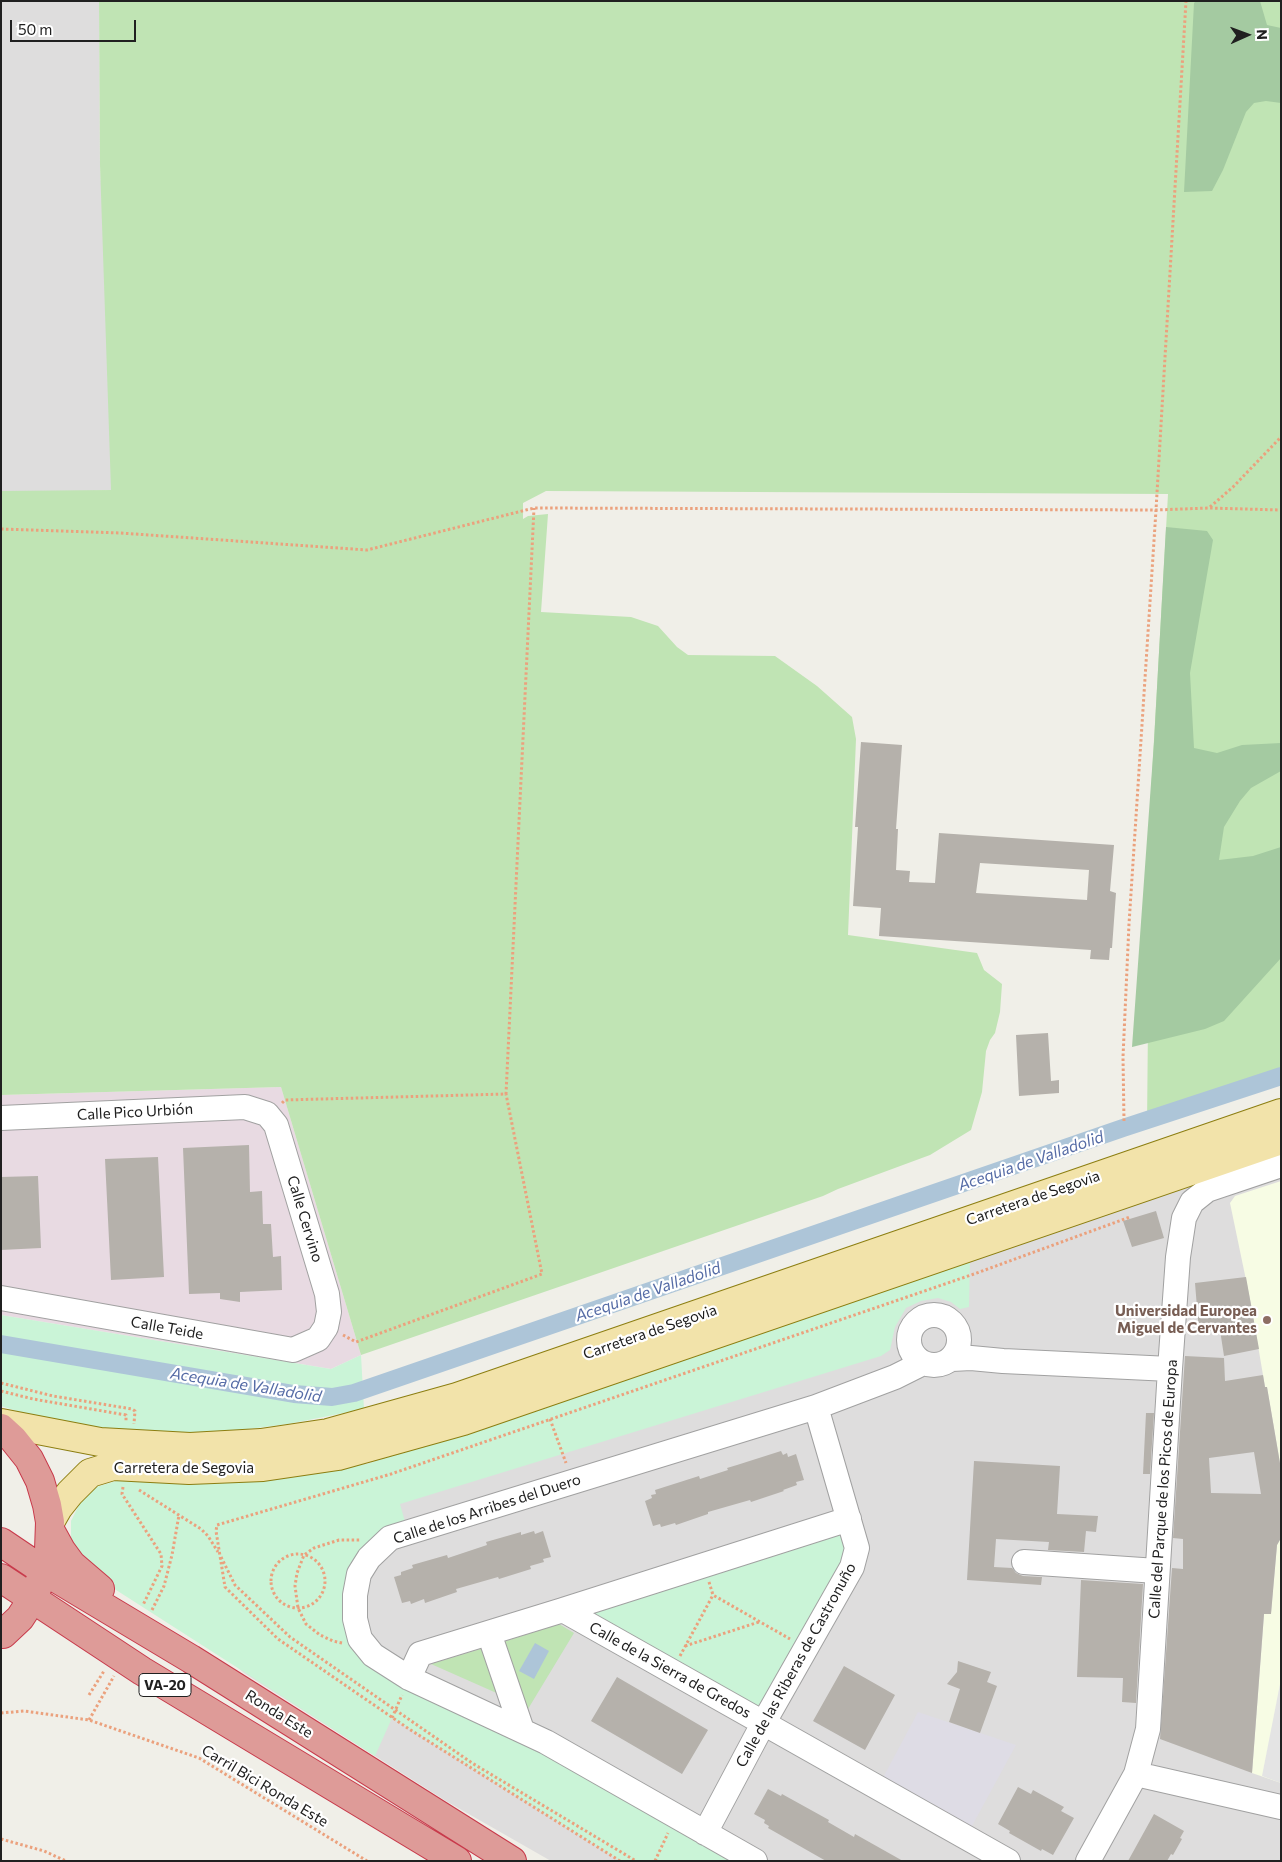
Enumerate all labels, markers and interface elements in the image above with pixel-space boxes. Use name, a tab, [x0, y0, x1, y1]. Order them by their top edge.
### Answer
scale bar	[12, 10, 139, 42]
north arrow	[1222, 10, 1272, 60]
text: 50 m	[18, 20, 52, 38]
text: N	[1254, 29, 1271, 40]
street label: Calle Pico Urbión	[76, 1100, 194, 1124]
water label: Acequia de Valladolid	[956, 1127, 1106, 1195]
street label: Carretera de Segovia	[964, 1167, 1102, 1229]
street label: Calle Cervino	[283, 1173, 327, 1265]
water label: Acequia de Valladolid	[573, 1258, 723, 1326]
street label: Carretera de Segovia	[581, 1301, 719, 1363]
place label: Universidad Europea Miguel de Cervantes	[1115, 1302, 1257, 1337]
street label: Calle Teide	[129, 1313, 205, 1343]
marker: Universidad Europea Miguel de Cervantes	[1261, 1314, 1273, 1326]
street label: Calle del Parque de los Picos de Europa	[1145, 1359, 1181, 1619]
water label: Acequia de Valladolid	[169, 1364, 323, 1406]
street label: Carretera de Segovia	[114, 1459, 254, 1477]
street label: Calle de los Arribes del Duero	[391, 1470, 583, 1548]
street label: Calle de las Riberas de Castronuño	[732, 1560, 860, 1770]
street label: Calle de la Sierra de Gredos	[586, 1618, 754, 1722]
road number: VA-20	[139, 1674, 191, 1696]
street label: Ronda Este	[242, 1686, 316, 1742]
street label: Carril Bici Ronda Este	[198, 1741, 332, 1831]

